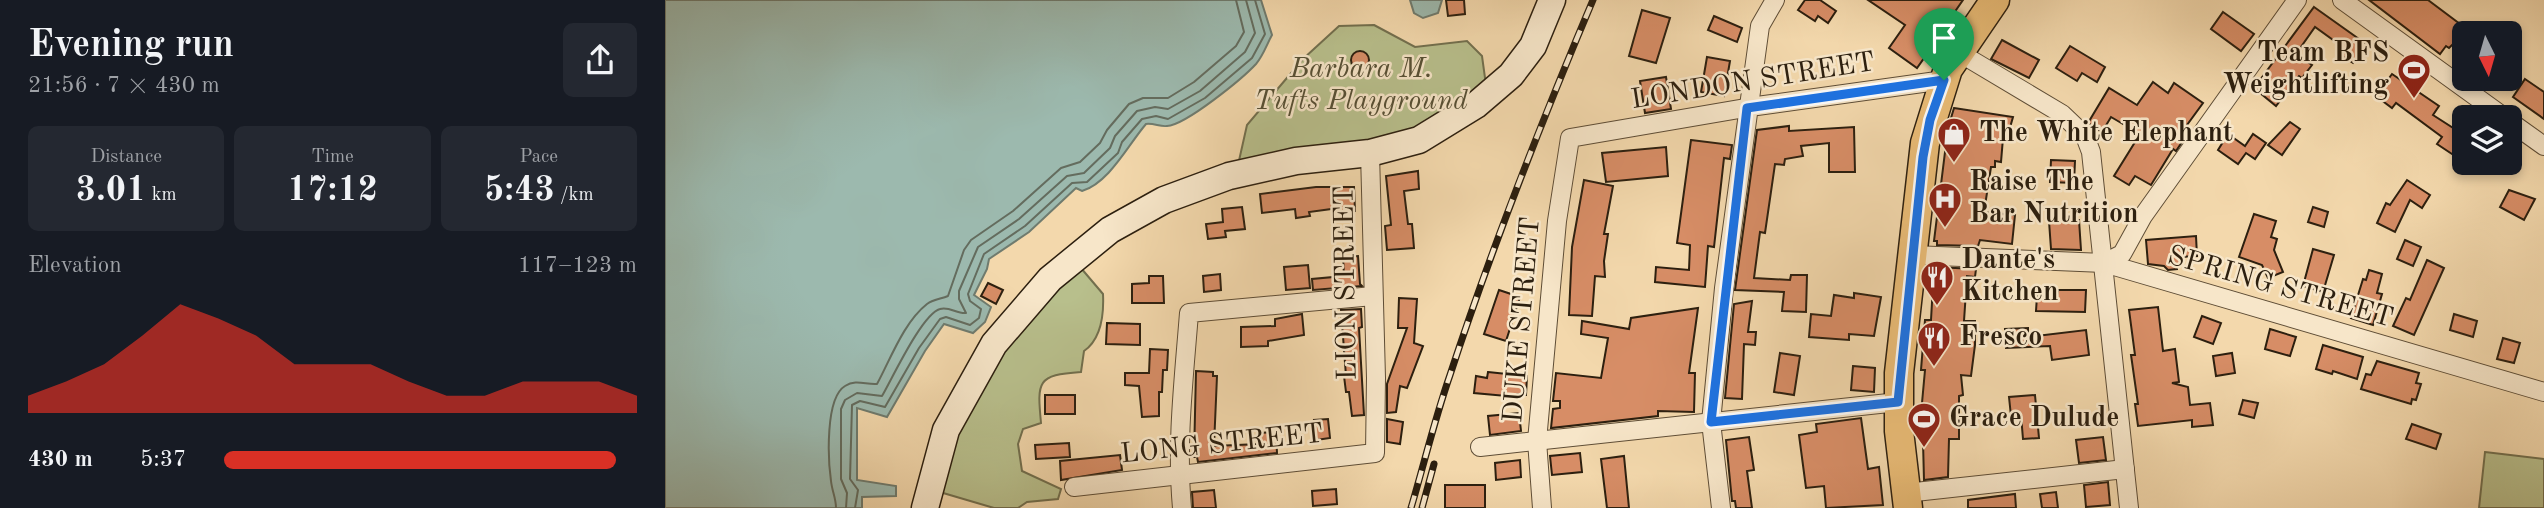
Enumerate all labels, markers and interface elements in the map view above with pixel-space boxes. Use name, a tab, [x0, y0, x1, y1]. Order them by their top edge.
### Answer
pin	[1914, 8, 1974, 80]
icon: arrive	[1925, 19, 1963, 57]
north arrow	[2452, 21, 2522, 91]
map controls	[2452, 21, 2522, 175]
button: share	[563, 23, 637, 97]
text: Evening run	[28, 27, 234, 65]
place label: Team BFS Weightlifting	[2222, 40, 2389, 100]
street label: LONDON STREET	[1629, 49, 1877, 115]
sports icon: Team BFS Weightlifting	[2395, 51, 2433, 100]
park label: Barbara M. Tufts Playground	[1254, 56, 1468, 116]
text: 21:56 · 7 × 430 m	[28, 74, 220, 97]
button: layers	[2452, 105, 2522, 175]
shop icon: The White Elephant	[1935, 115, 1973, 164]
place label: The White Elephant	[1979, 120, 2233, 148]
text: Distance	[90, 148, 162, 167]
text: Time	[311, 148, 354, 167]
text: Pace	[520, 148, 558, 167]
place label: Raise The Bar Nutrition	[1969, 169, 2139, 229]
text: 3.01	[76, 173, 146, 208]
text: 17:12	[287, 173, 378, 208]
text: 5:43	[484, 173, 555, 208]
hospital icon: Raise The Bar Nutrition	[1926, 180, 1964, 229]
street label: LION STREET	[1331, 185, 1363, 381]
text: km	[146, 186, 177, 205]
text: /km	[555, 186, 594, 205]
street label: DUKE STREET	[1500, 216, 1546, 424]
street label: SPRING STREET	[2164, 242, 2396, 334]
place label: Dante's Kitchen	[1961, 247, 2059, 307]
text: Elevation	[28, 254, 122, 277]
text: 117–123 m	[518, 254, 637, 277]
restaurant icon: Dante's Kitchen	[1918, 258, 1956, 307]
restaurant icon: Fresco	[1915, 319, 1953, 368]
place label: Fresco	[1959, 324, 2042, 352]
sports icon: Grace Dulude	[1905, 400, 1943, 449]
place label: Grace Dulude	[1949, 405, 2119, 433]
street label: LONG STREET	[1119, 420, 1325, 470]
text: 430 m	[28, 448, 93, 471]
text: 5:37	[140, 448, 186, 471]

